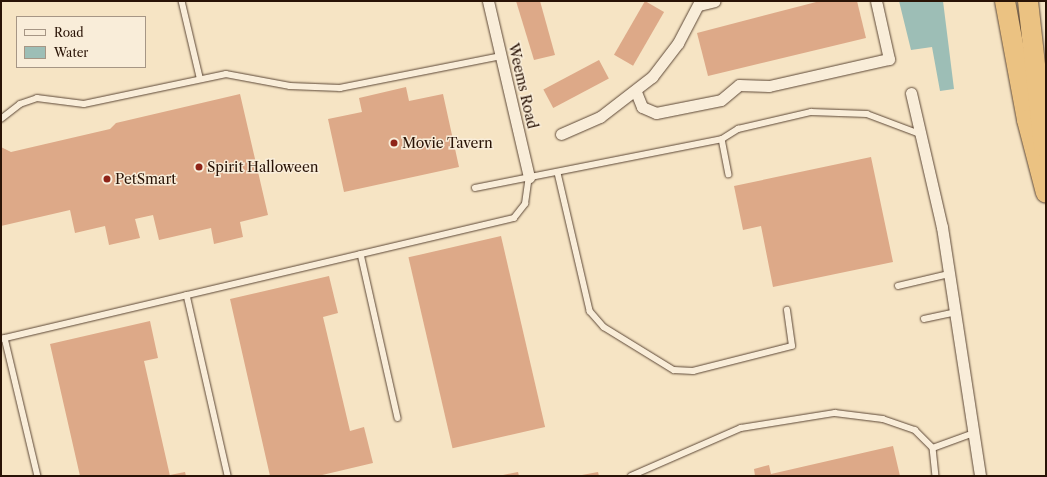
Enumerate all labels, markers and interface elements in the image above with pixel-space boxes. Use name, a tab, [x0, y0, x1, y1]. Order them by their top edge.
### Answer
legend	[16, 16, 146, 68]
text: Road	[54, 25, 84, 40]
street label: Weems Road	[505, 42, 541, 130]
text: Water	[54, 45, 88, 60]
place label: Movie Tavern	[402, 135, 493, 151]
marker: Movie Tavern	[389, 138, 399, 148]
place label: Spirit Halloween	[207, 159, 318, 175]
marker: Spirit Halloween	[194, 162, 204, 172]
place label: PetSmart	[115, 171, 176, 187]
marker: PetSmart	[102, 174, 112, 184]

